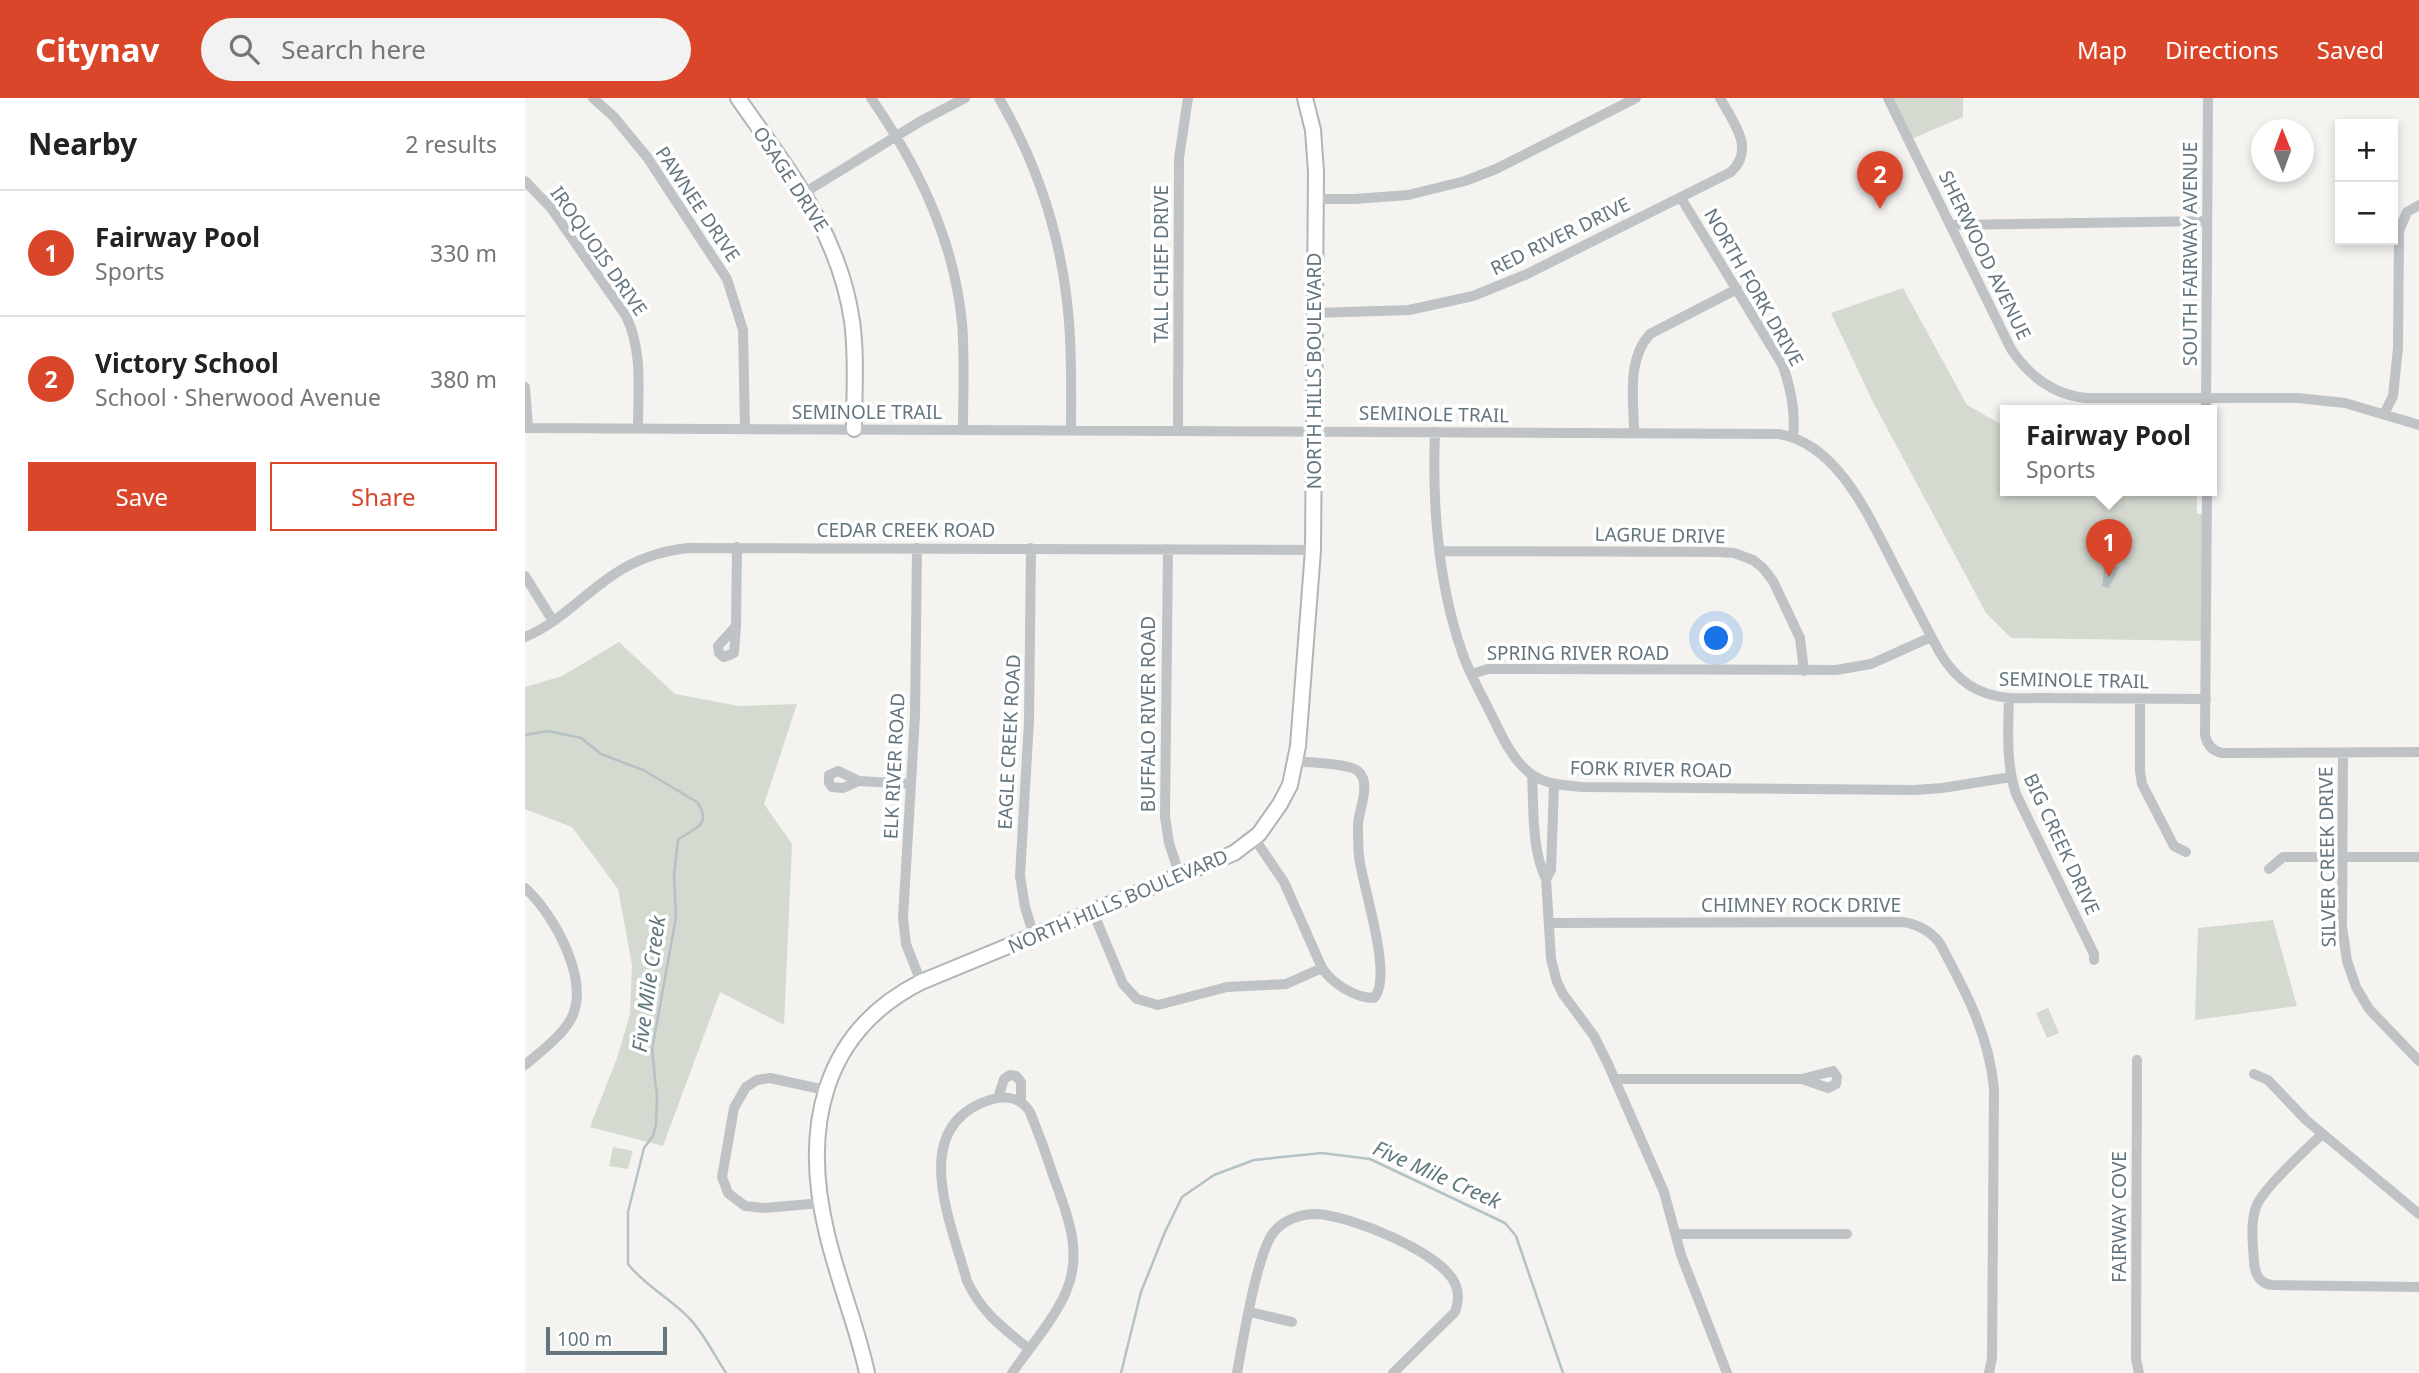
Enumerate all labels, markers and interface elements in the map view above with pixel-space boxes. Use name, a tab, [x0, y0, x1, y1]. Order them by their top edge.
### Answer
search box	[201, 18, 691, 81]
text: Citynav	[35, 27, 159, 72]
icon: search	[225, 30, 263, 68]
text: Search here	[281, 31, 426, 67]
text: Map	[2077, 33, 2127, 66]
text: Directions	[2165, 33, 2279, 66]
text: Saved	[2317, 33, 2384, 66]
north arrow	[2251, 119, 2314, 182]
map controls	[2335, 119, 2398, 245]
button: +	[2335, 119, 2398, 182]
street label: OSAGE DRIVE	[747, 121, 835, 237]
text: Nearby	[28, 123, 137, 164]
text: 2 results	[405, 128, 497, 160]
street label: PAWNEE DRIVE	[650, 141, 746, 267]
street label: SOUTH FAIRWAY AVENUE	[2177, 142, 2203, 366]
pin: 2	[1857, 151, 1903, 209]
street label: SHERWOOD AVENUE	[1933, 166, 2037, 344]
street label: IROQUOIS DRIVE	[545, 181, 653, 321]
button: −	[2335, 182, 2398, 245]
street label: TALL CHIEF DRIVE	[1148, 185, 1174, 343]
street label: RED RIVER DRIVE	[1486, 191, 1634, 281]
street label: NORTH FORK DRIVE	[1698, 203, 1810, 371]
text: Fairway Pool	[95, 219, 260, 255]
text: 1	[44, 237, 58, 269]
text: 330 m	[430, 237, 497, 269]
street label: NORTH HILLS BOULEVARD	[1301, 253, 1327, 489]
text: Sports	[95, 255, 165, 287]
text: Victory School	[95, 345, 279, 381]
text: 2	[44, 363, 58, 395]
text: 380 m	[430, 363, 497, 395]
text: School · Sherwood Avenue	[95, 381, 381, 413]
street label: SEMINOLE TRAIL	[792, 399, 942, 425]
street label: SEMINOLE TRAIL	[1359, 400, 1509, 428]
popup	[2000, 405, 2217, 496]
text: Fairway Pool	[2026, 417, 2191, 453]
text: Sports	[2026, 453, 2095, 485]
button: Save	[28, 462, 256, 531]
button: Share	[270, 462, 497, 531]
street label: CEDAR CREEK ROAD	[817, 517, 995, 543]
pin: 1	[2086, 519, 2132, 577]
street label: LAGRUE DRIVE	[1594, 521, 1726, 549]
street label: BUFFALO RIVER ROAD	[1135, 616, 1161, 812]
your location	[1699, 621, 1733, 655]
street label: SPRING RIVER ROAD	[1487, 640, 1669, 666]
street label: EAGLE CREEK ROAD	[991, 654, 1027, 830]
street label: SEMINOLE TRAIL	[1999, 666, 2149, 694]
street label: ELK RIVER ROAD	[877, 692, 911, 840]
street label: FORK RIVER ROAD	[1570, 755, 1732, 783]
street label: SILVER CREEK DRIVE	[2312, 766, 2342, 948]
street label: BIG CREEK DRIVE	[2018, 769, 2106, 919]
street label: NORTH HILLS BOULEVARD	[1004, 843, 1232, 959]
street label: CHIMNEY ROCK DRIVE	[1701, 892, 1901, 918]
water label: Five Mile Creek	[625, 912, 672, 1054]
water label: Five Mile Creek	[1369, 1133, 1507, 1215]
street label: FAIRWAY COVE	[2106, 1151, 2132, 1283]
scale bar	[546, 1324, 667, 1356]
text: 100 m	[557, 1326, 612, 1352]

